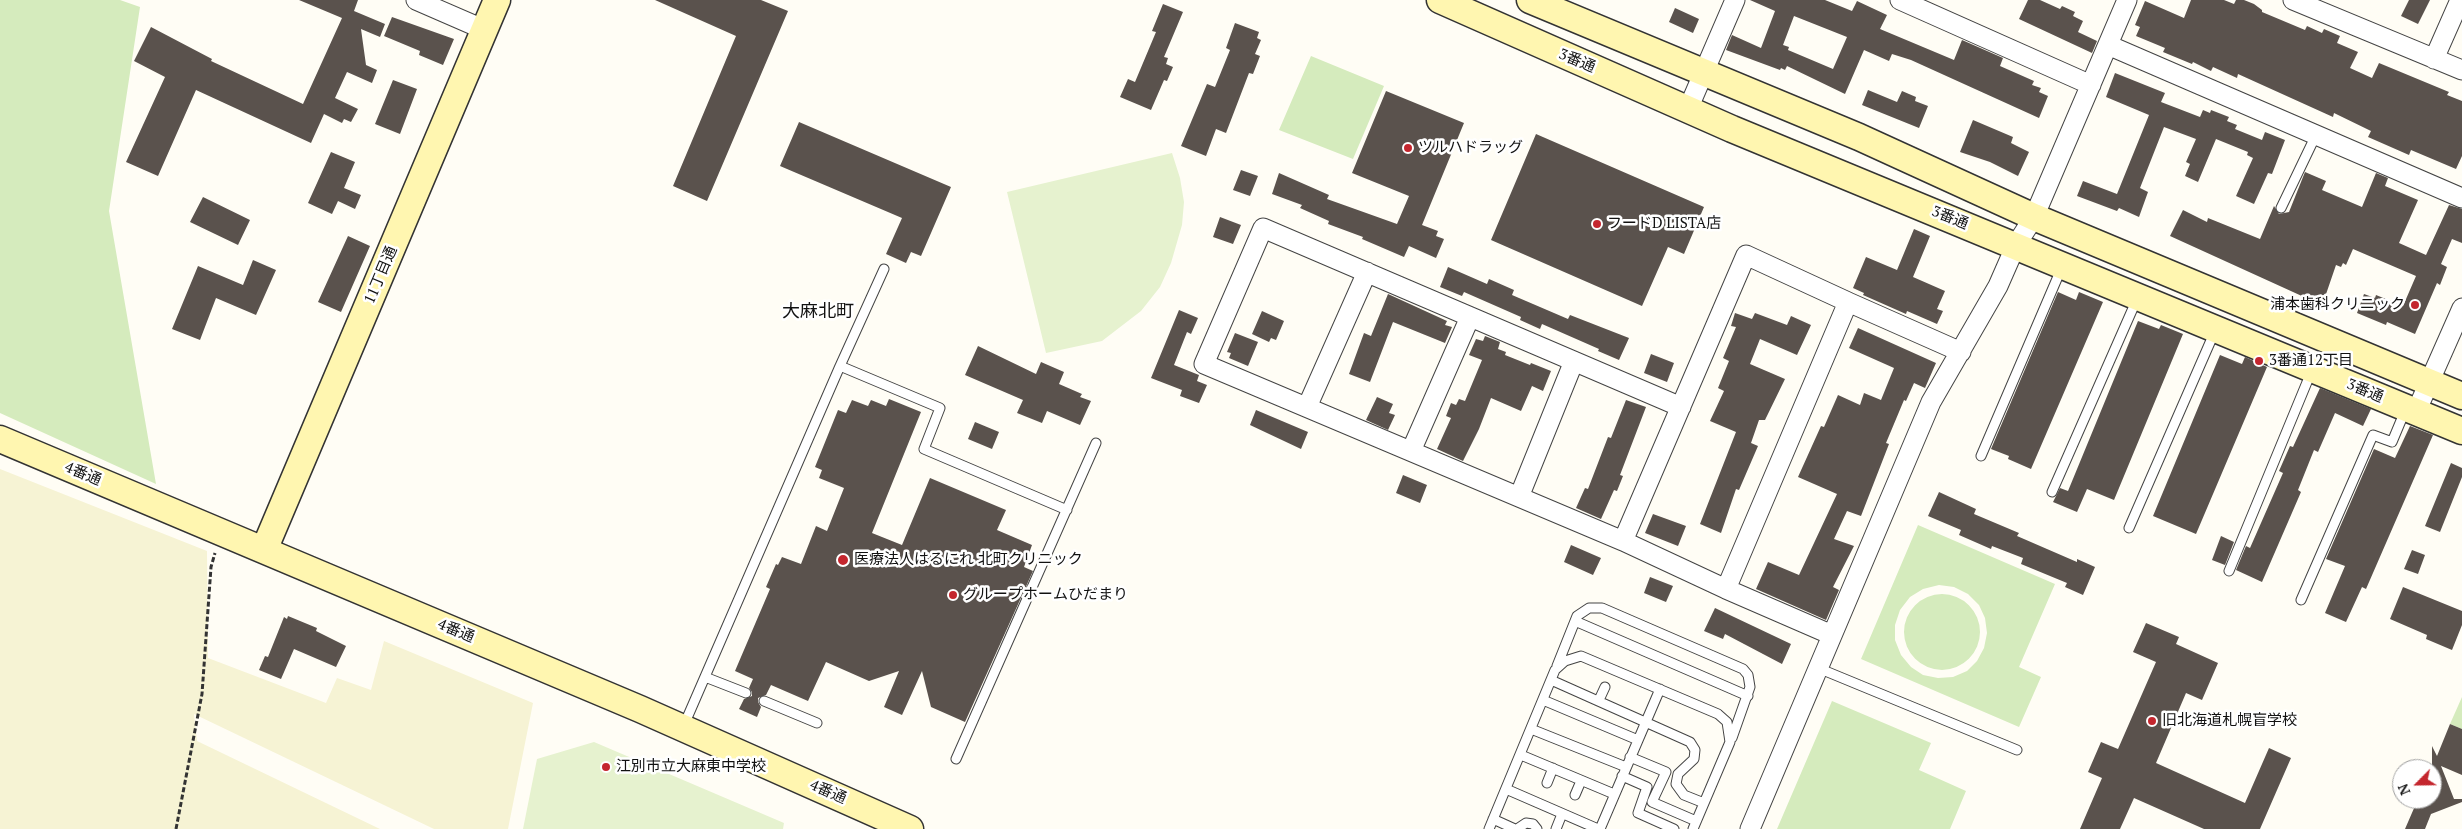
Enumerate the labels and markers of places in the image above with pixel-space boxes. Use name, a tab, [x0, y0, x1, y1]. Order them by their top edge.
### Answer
place label: ツルハドラッグ	[1418, 139, 1523, 157]
marker: ツルハドラッグ	[1402, 142, 1414, 154]
place label: フードD LISTA店	[1607, 215, 1721, 233]
marker: フードD LISTA店	[1591, 218, 1603, 230]
place label: 浦本歯科クリニック	[2270, 296, 2405, 314]
marker: 浦本歯科クリニック	[2409, 299, 2421, 311]
place label: 3番通12丁目	[2269, 352, 2353, 370]
marker: 3番通12丁目	[2253, 355, 2265, 367]
place label: 医療法人はるにれ 北町クリニック	[854, 551, 1083, 569]
marker: 医療法人はるにれ 北町クリニック	[836, 553, 850, 567]
place label: グループホームひだまり	[963, 586, 1128, 604]
marker: グループホームひだまり	[947, 589, 959, 601]
place label: 旧北海道札幌盲学校	[2162, 712, 2297, 730]
marker: 旧北海道札幌盲学校	[2146, 715, 2158, 727]
place label: 江別市立大麻東中学校	[616, 758, 766, 776]
marker: 江別市立大麻東中学校	[600, 761, 612, 773]

